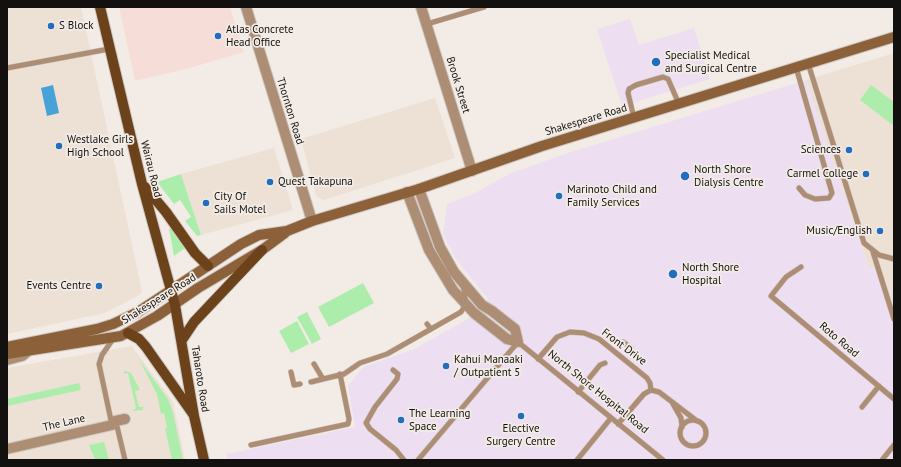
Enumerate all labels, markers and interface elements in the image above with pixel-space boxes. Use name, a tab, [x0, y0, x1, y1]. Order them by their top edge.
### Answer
place label: S Block	[59, 19, 94, 33]
marker: S Block	[46, 21, 56, 31]
place label: Atlas Concrete Head Office	[226, 23, 294, 49]
marker: Atlas Concrete Head Office	[213, 31, 223, 41]
place label: Specialist Medical and Surgical Centre	[665, 49, 757, 75]
street label: Brook Street	[443, 55, 473, 115]
marker: Specialist Medical and Surgical Centre	[650, 56, 662, 68]
street label: Thornton Road	[274, 76, 306, 146]
street label: Shakespeare Road	[543, 101, 629, 139]
place label: Westlake Girls High School	[67, 133, 133, 159]
street label: Wairau Road	[138, 139, 164, 199]
marker: Westlake Girls High School	[54, 141, 64, 151]
place label: Sciences	[801, 143, 841, 157]
marker: Sciences	[844, 145, 854, 155]
place label: North Shore Dialysis Centre	[694, 163, 764, 189]
place label: Carmel College	[787, 167, 858, 181]
marker: Carmel College	[861, 169, 871, 179]
marker: North Shore Dialysis Centre	[679, 170, 691, 182]
place label: Quest Takapuna	[278, 175, 353, 189]
marker: Quest Takapuna	[265, 177, 275, 187]
place label: Marinoto Child and Family Services	[567, 183, 657, 209]
place label: City Of Sails Motel	[214, 190, 266, 216]
marker: Marinoto Child and Family Services	[554, 191, 564, 201]
marker: City Of Sails Motel	[201, 198, 211, 208]
place label: Music/English	[806, 224, 872, 238]
marker: Music/English	[875, 226, 885, 236]
place label: North Shore Hospital	[682, 261, 739, 287]
marker: North Shore Hospital	[667, 268, 679, 280]
street label: Shakespeare Road	[119, 271, 199, 327]
place label: Events Centre	[26, 279, 91, 293]
marker: Events Centre	[94, 281, 104, 291]
street label: Roto Road	[817, 320, 861, 360]
street label: Front Drive	[599, 326, 649, 368]
street label: Taharoto Road	[188, 345, 212, 413]
street label: North Shore Hospital Road	[545, 347, 651, 437]
place label: Kahui Manaaki / Outpatient 5	[454, 353, 523, 379]
marker: Kahui Manaaki / Outpatient 5	[441, 361, 451, 371]
place label: The Learning Space	[409, 407, 470, 433]
marker: Elective Surgery Centre	[516, 411, 526, 421]
street label: The Lane	[41, 412, 87, 434]
marker: The Learning Space	[396, 415, 406, 425]
place label: Elective Surgery Centre	[486, 422, 556, 448]

